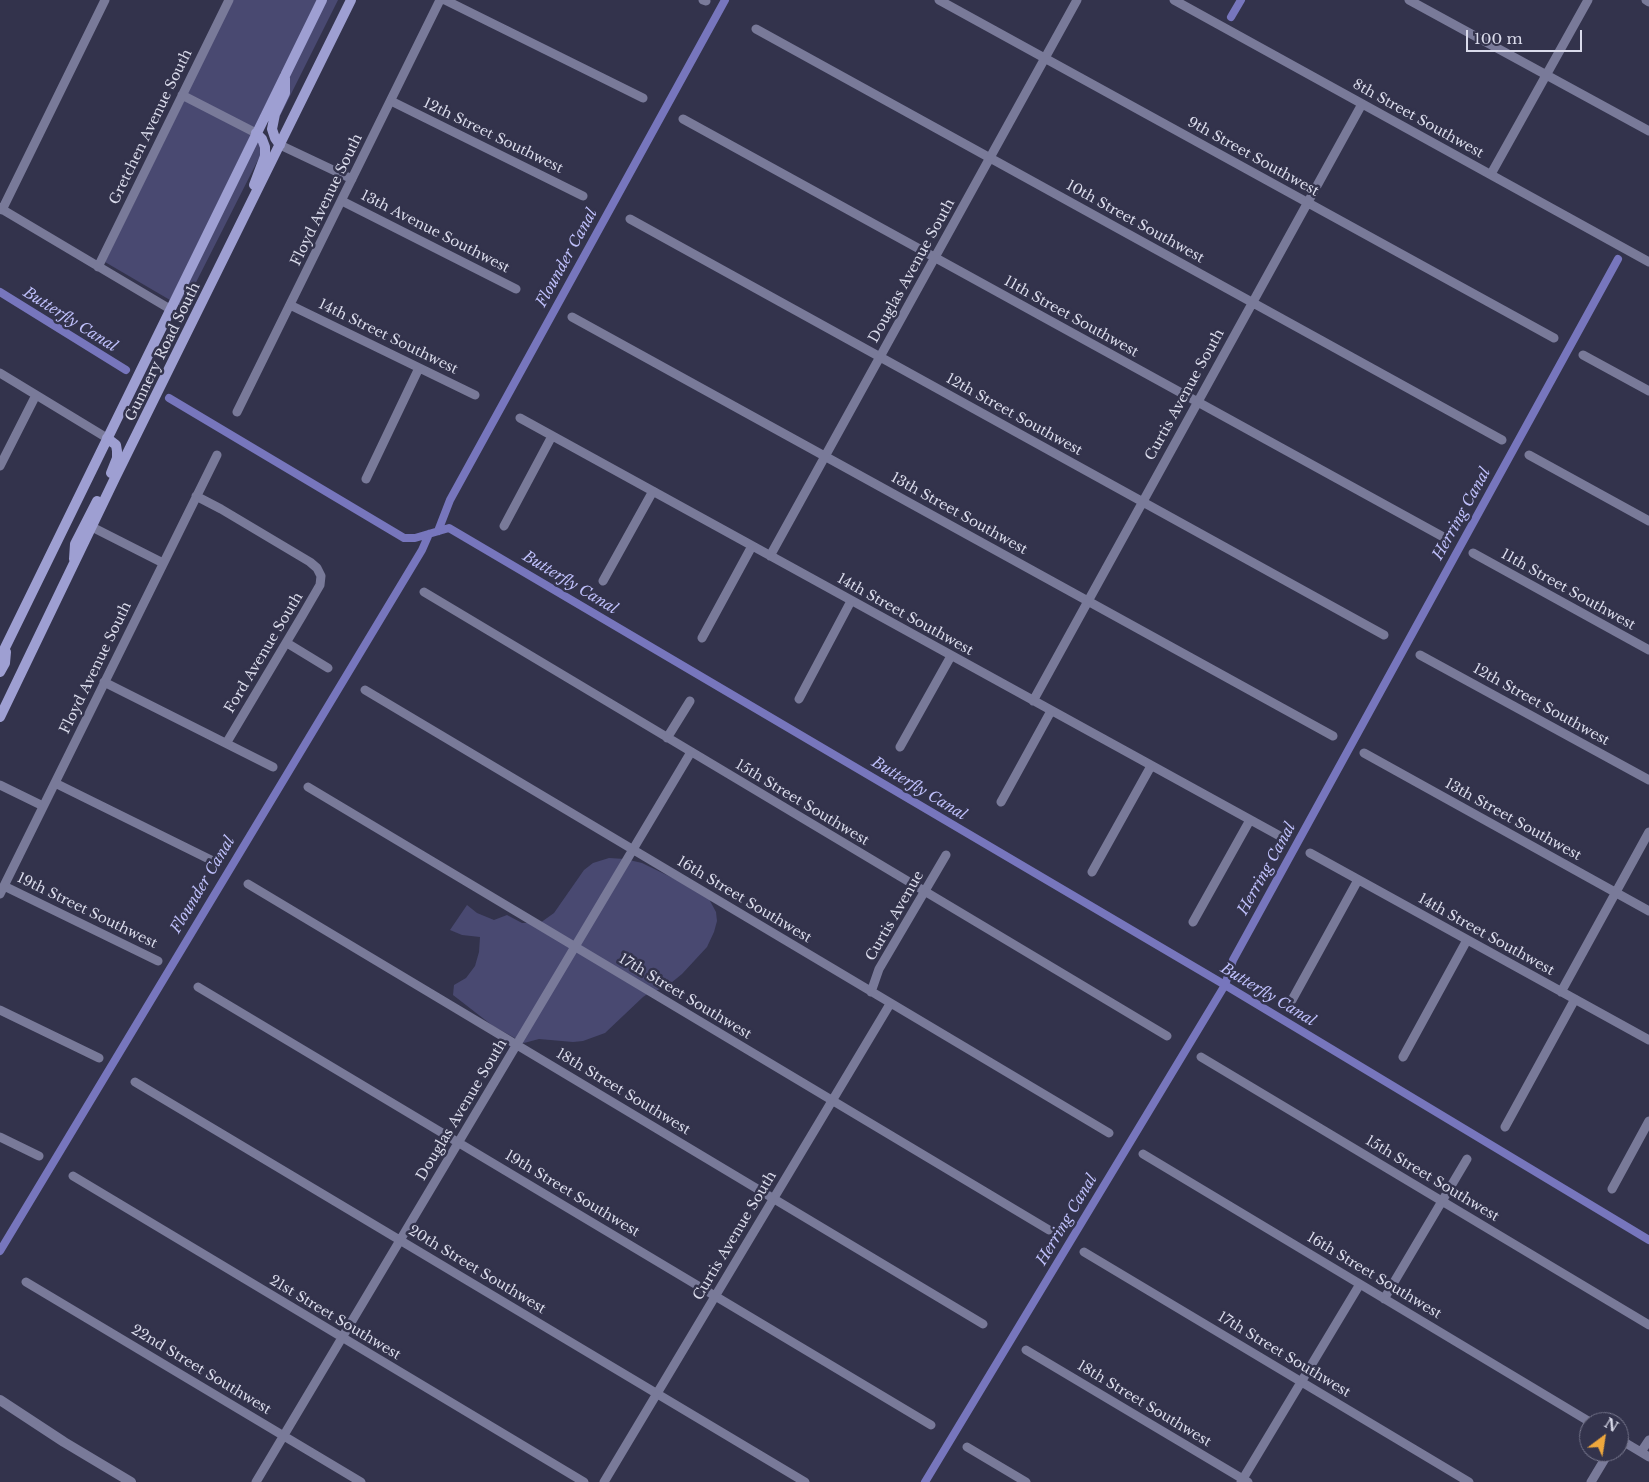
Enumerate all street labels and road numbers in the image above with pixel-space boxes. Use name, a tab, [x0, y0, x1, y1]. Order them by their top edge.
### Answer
street label: Gretchen Avenue South	[106, 47, 196, 207]
street label: 8th Street Southwest	[1350, 76, 1486, 162]
street label: 12th Street Southwest	[420, 95, 566, 177]
street label: 9th Street Southwest	[1184, 114, 1322, 200]
street label: Floyd Avenue South	[288, 131, 366, 269]
street label: 10th Street Southwest	[1063, 177, 1207, 267]
street label: 13th Avenue Southwest	[358, 187, 512, 277]
street label: Douglas Avenue South	[865, 196, 959, 346]
street label: 11th Street Southwest	[1001, 273, 1141, 361]
street label: Gunnery Road South	[122, 280, 204, 424]
street label: 14th Street Southwest	[316, 296, 460, 378]
street label: Curtis Avenue South	[1142, 326, 1228, 464]
street label: 12th Street Southwest	[943, 370, 1085, 460]
street label: 13th Street Southwest	[888, 469, 1030, 559]
street label: 11th Street Southwest	[1498, 546, 1638, 634]
street label: 14th Street Southwest	[834, 571, 976, 659]
street label: Ford Avenue South	[221, 590, 307, 716]
street label: Floyd Avenue South	[57, 599, 135, 737]
street label: 12th Street Southwest	[1470, 660, 1612, 750]
street label: 15th Street Southwest	[732, 756, 872, 850]
street label: 13th Street Southwest	[1442, 775, 1584, 865]
street label: 16th Street Southwest	[674, 853, 814, 947]
street label: Curtis Avenue	[862, 868, 928, 964]
street label: 19th Street Southwest	[14, 870, 160, 952]
street label: 14th Street Southwest	[1415, 891, 1557, 979]
street label: 17th Street Southwest	[616, 951, 754, 1043]
street label: Douglas Avenue South	[413, 1036, 511, 1184]
street label: 18th Street Southwest	[553, 1045, 693, 1139]
street label: 15th Street Southwest	[1362, 1132, 1502, 1226]
street label: 19th Street Southwest	[502, 1147, 642, 1241]
street label: Curtis Avenue South	[690, 1168, 780, 1304]
street label: 20th Street Southwest	[405, 1222, 549, 1318]
street label: 16th Street Southwest	[1304, 1229, 1444, 1323]
street label: 21st Street Southwest	[266, 1272, 404, 1364]
street label: 17th Street Southwest	[1215, 1309, 1353, 1401]
street label: 22nd Street Southwest	[128, 1322, 274, 1418]
street label: 18th Street Southwest	[1074, 1357, 1214, 1451]

